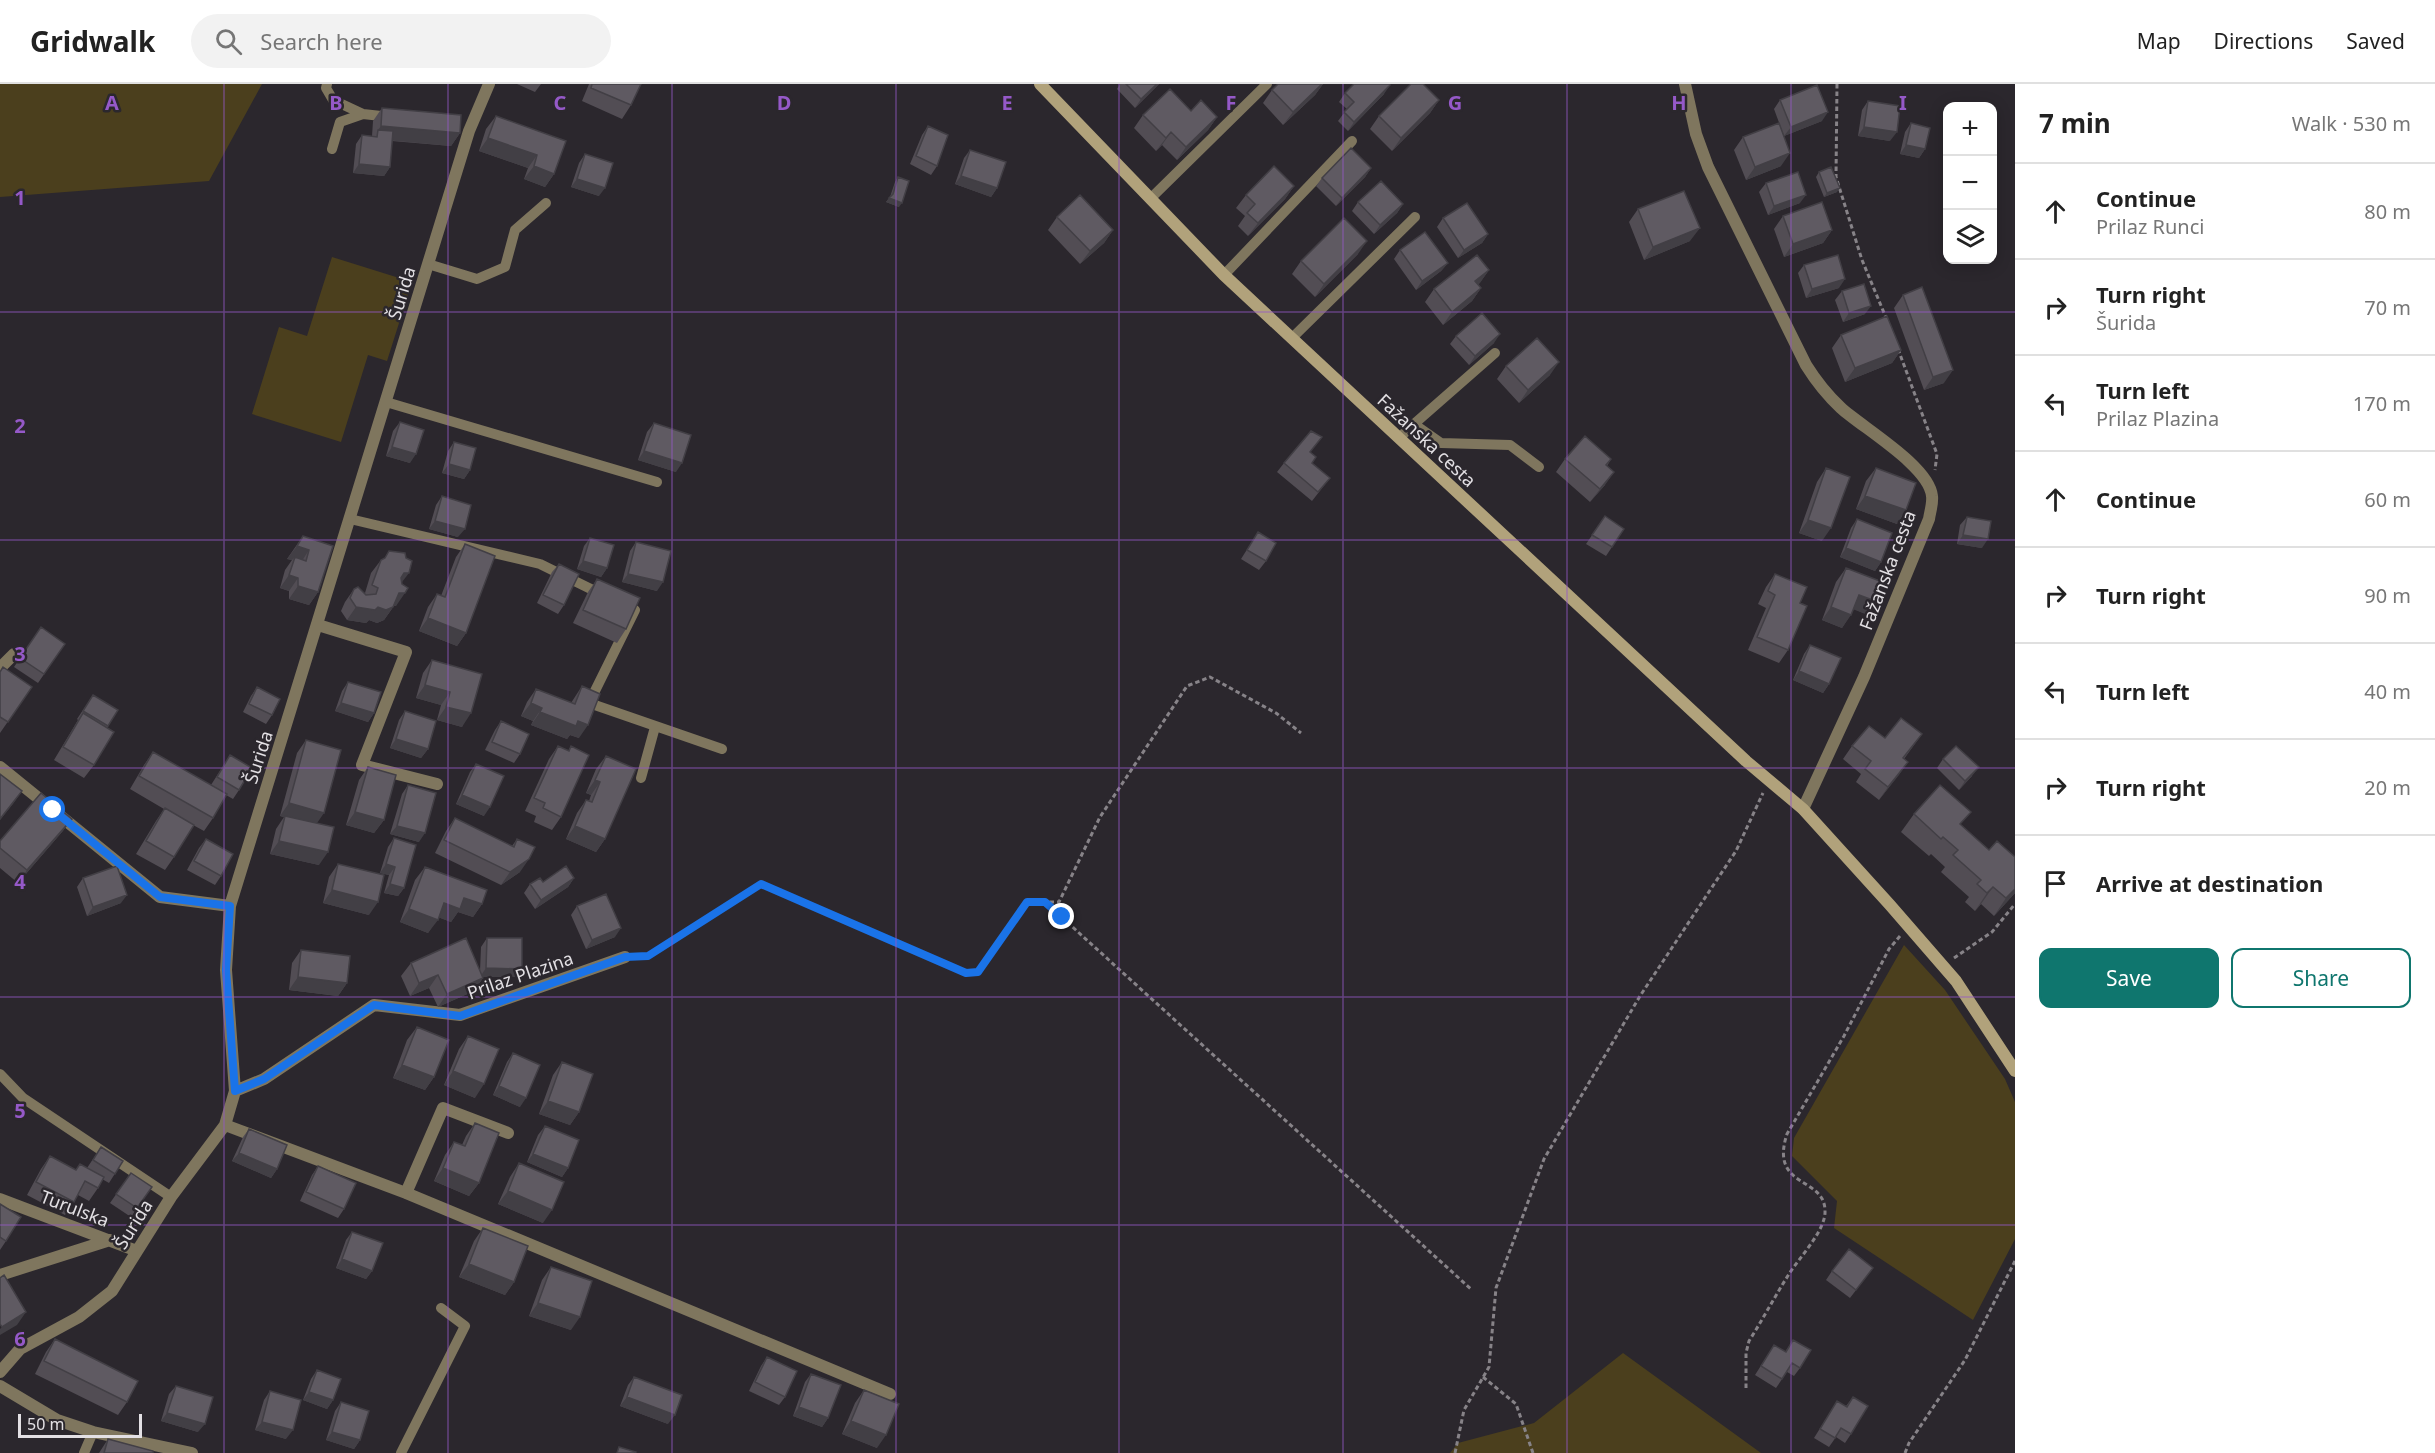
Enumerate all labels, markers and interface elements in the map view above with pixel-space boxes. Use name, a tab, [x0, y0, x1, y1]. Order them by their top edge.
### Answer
search box	[191, 14, 611, 68]
text: Gridwalk	[30, 22, 155, 60]
icon: search	[212, 25, 245, 58]
text: Search here	[260, 26, 383, 56]
text: Map	[2137, 27, 2181, 55]
text: Directions	[2214, 27, 2313, 55]
text: Saved	[2346, 27, 2405, 55]
text: A	[105, 89, 119, 116]
text: B	[329, 89, 343, 116]
text: C	[554, 89, 567, 116]
text: D	[777, 89, 791, 116]
text: E	[1001, 89, 1013, 116]
text: F	[1226, 89, 1236, 116]
text: G	[1448, 89, 1462, 116]
text: H	[1671, 89, 1687, 116]
text: I	[1899, 89, 1907, 116]
map controls	[1943, 102, 1997, 264]
button: +	[1943, 102, 1997, 156]
text: 7 min	[2039, 105, 2111, 141]
text: Walk · 530 m	[2292, 110, 2411, 137]
button: −	[1943, 156, 1997, 210]
text: Continue	[2096, 183, 2196, 213]
text: 1	[14, 184, 26, 211]
icon: ahead	[2039, 195, 2072, 228]
text: 80 m	[2364, 198, 2411, 225]
button: layers	[1943, 210, 1997, 264]
text: Prilaz Runci	[2096, 213, 2204, 240]
street label: Šurida	[382, 264, 420, 322]
text: Turn right	[2096, 279, 2206, 309]
icon: right	[2039, 291, 2072, 324]
text: 70 m	[2364, 294, 2411, 321]
text: Šurida	[2096, 309, 2156, 336]
text: Turn left	[2096, 375, 2190, 405]
icon: left	[2039, 387, 2072, 420]
street label: Fažanska cesta	[1373, 388, 1481, 492]
text: 170 m	[2353, 390, 2411, 417]
text: Prilaz Plazina	[2096, 405, 2219, 432]
text: 2	[14, 412, 26, 439]
icon: ahead	[2039, 483, 2072, 516]
text: Continue	[2096, 484, 2196, 514]
text: 60 m	[2364, 486, 2411, 513]
street label: Fažanska cesta	[1853, 507, 1921, 633]
icon: right	[2039, 579, 2072, 612]
text: Turn right	[2096, 580, 2206, 610]
text: 90 m	[2364, 582, 2411, 609]
text: 3	[14, 640, 26, 667]
icon: left	[2039, 675, 2072, 708]
text: Turn left	[2096, 676, 2190, 706]
text: 40 m	[2364, 678, 2411, 705]
street label: Šurida	[238, 727, 278, 787]
icon: right	[2039, 771, 2072, 804]
text: Turn right	[2096, 772, 2206, 802]
text: 20 m	[2364, 774, 2411, 801]
route start	[39, 796, 65, 822]
icon: arrive	[2039, 867, 2072, 900]
text: 4	[14, 868, 26, 895]
text: Arrive at destination	[2096, 868, 2323, 898]
route end	[1048, 903, 1074, 929]
street label: Prilaz Plazina	[464, 946, 576, 1004]
button: Save	[2039, 948, 2219, 1008]
button: Share	[2231, 948, 2411, 1008]
text: 5	[14, 1097, 26, 1124]
street label: Turulska	[37, 1184, 113, 1232]
street label: Šurida	[108, 1195, 158, 1253]
text: 6	[14, 1325, 26, 1352]
scale bar	[18, 1411, 142, 1438]
text: 50 m	[27, 1413, 64, 1435]

